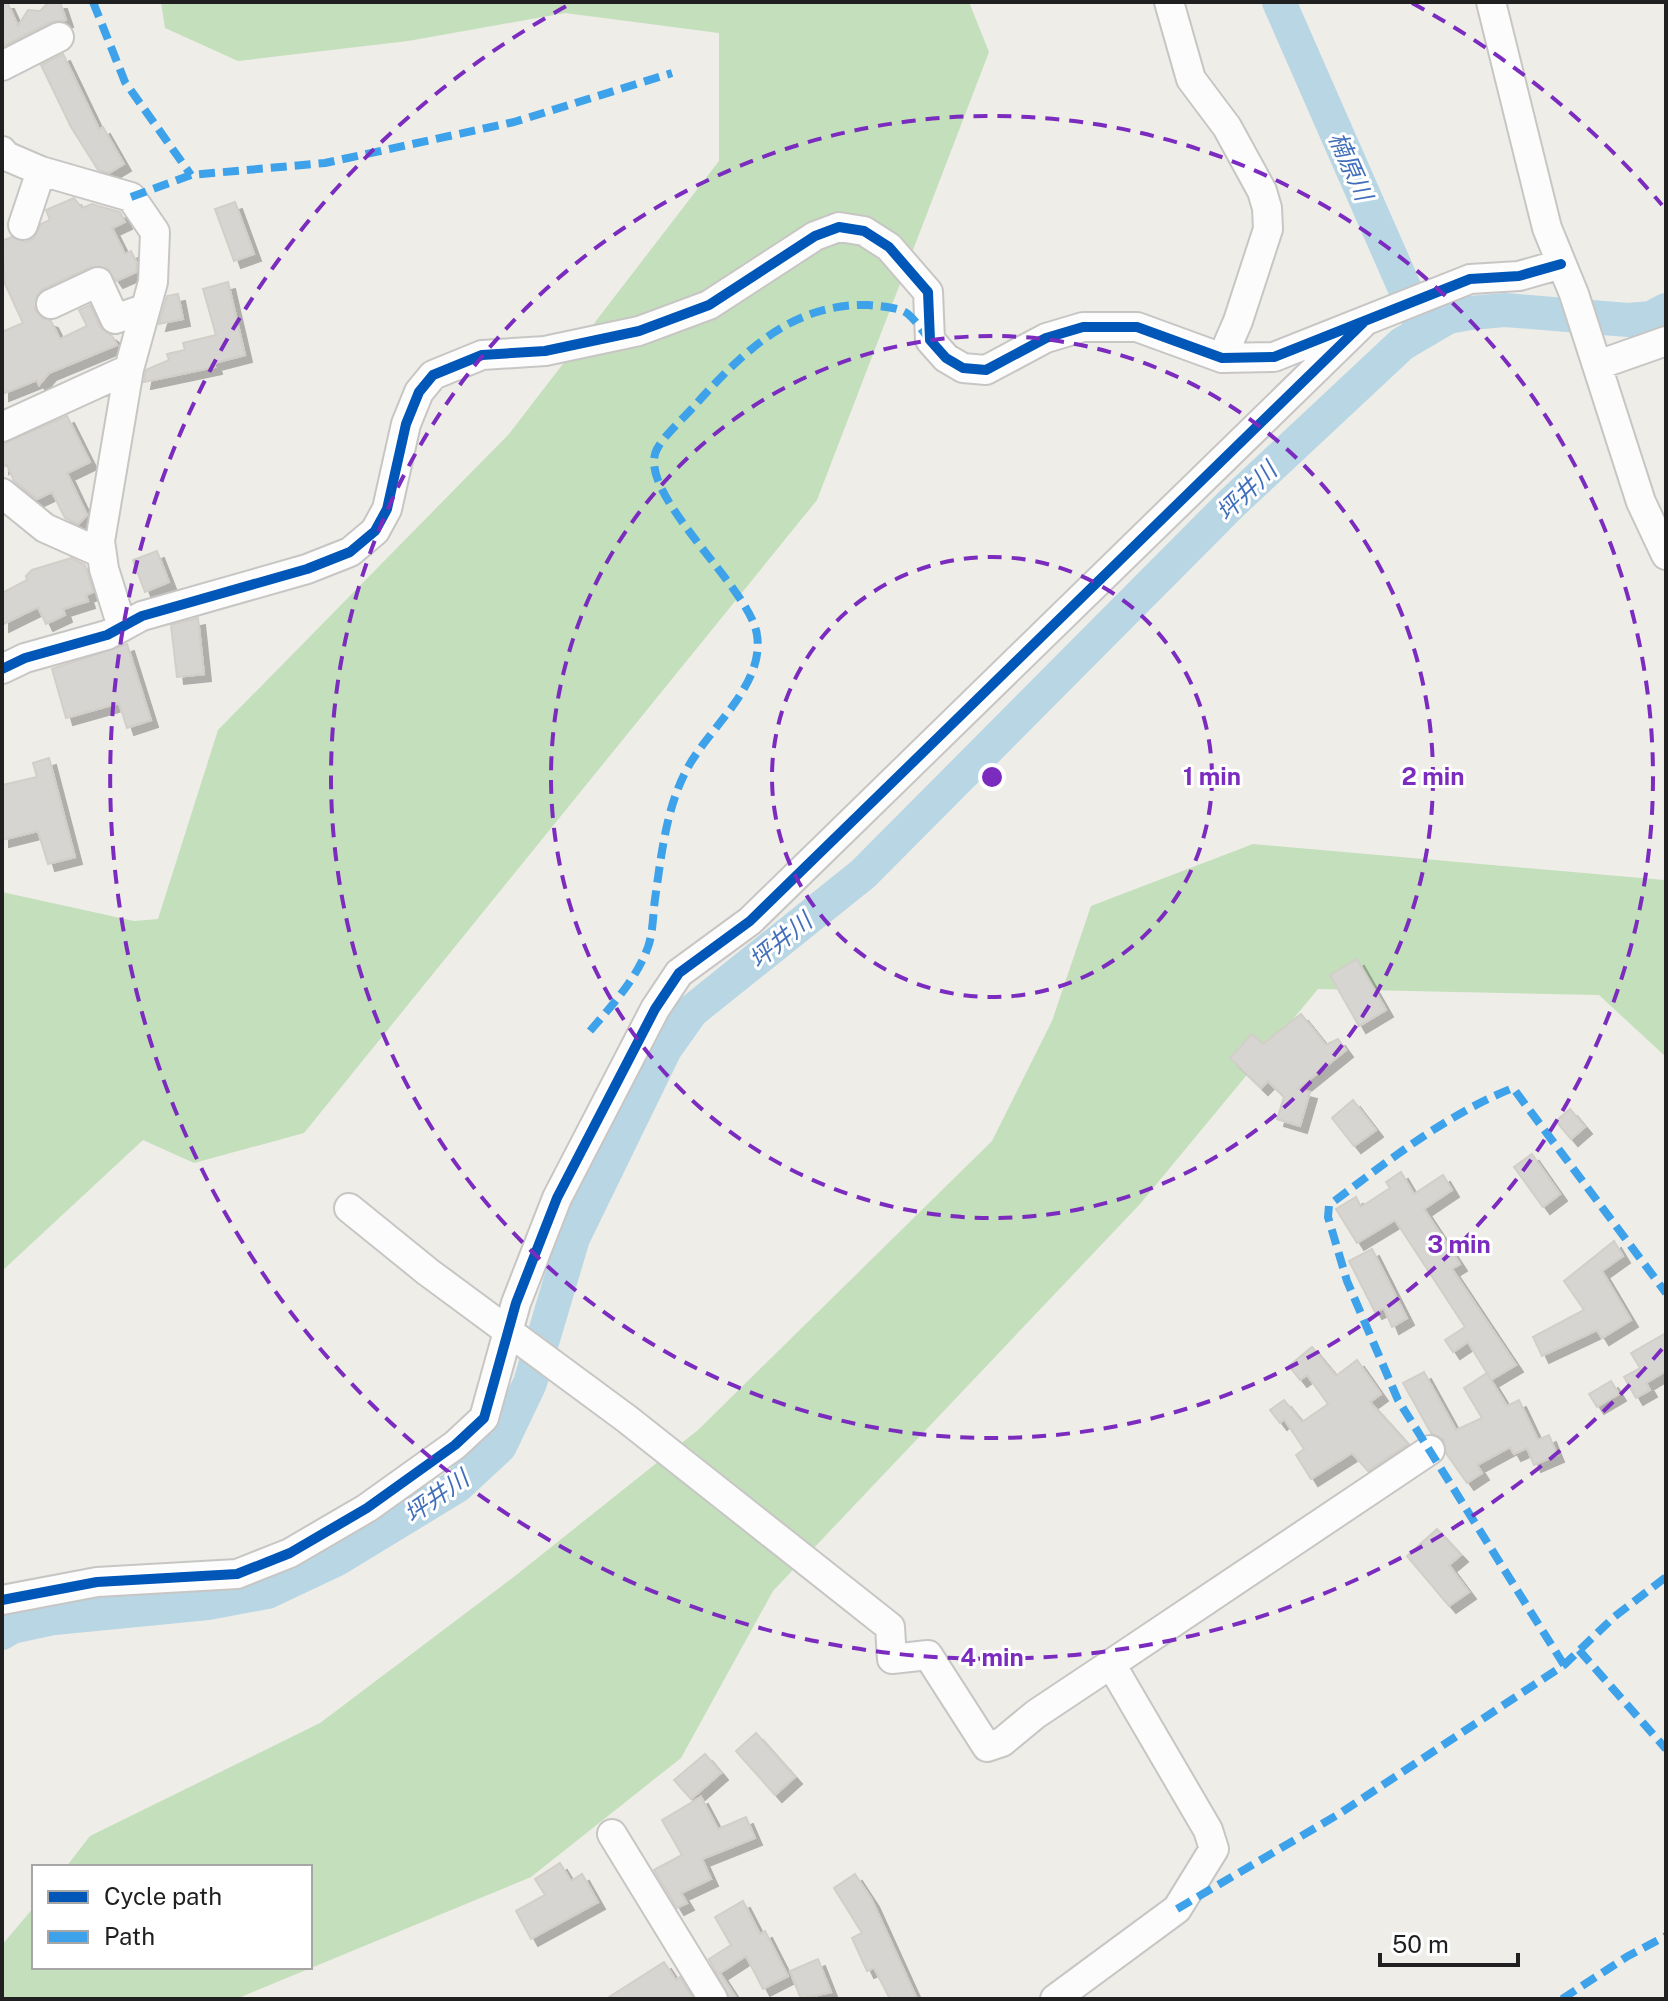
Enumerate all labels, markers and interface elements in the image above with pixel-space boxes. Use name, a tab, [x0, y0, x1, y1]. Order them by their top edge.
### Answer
water label: 楠原川	[1324, 127, 1380, 207]
water label: 坪井川	[1210, 454, 1284, 526]
text: 1 min	[1183, 762, 1241, 790]
text: 2 min	[1402, 762, 1464, 790]
centre of rings	[978, 763, 1006, 791]
water label: 坪井川	[743, 905, 819, 974]
text: 3 min	[1427, 1230, 1491, 1258]
water label: 坪井川	[398, 1462, 476, 1528]
text: 4 min	[960, 1643, 1024, 1671]
legend	[32, 1865, 312, 1969]
text: Cycle path	[104, 1882, 222, 1910]
scale bar	[1380, 1917, 1518, 1967]
text: Path	[104, 1922, 155, 1950]
text: 50 m	[1392, 1930, 1449, 1958]

